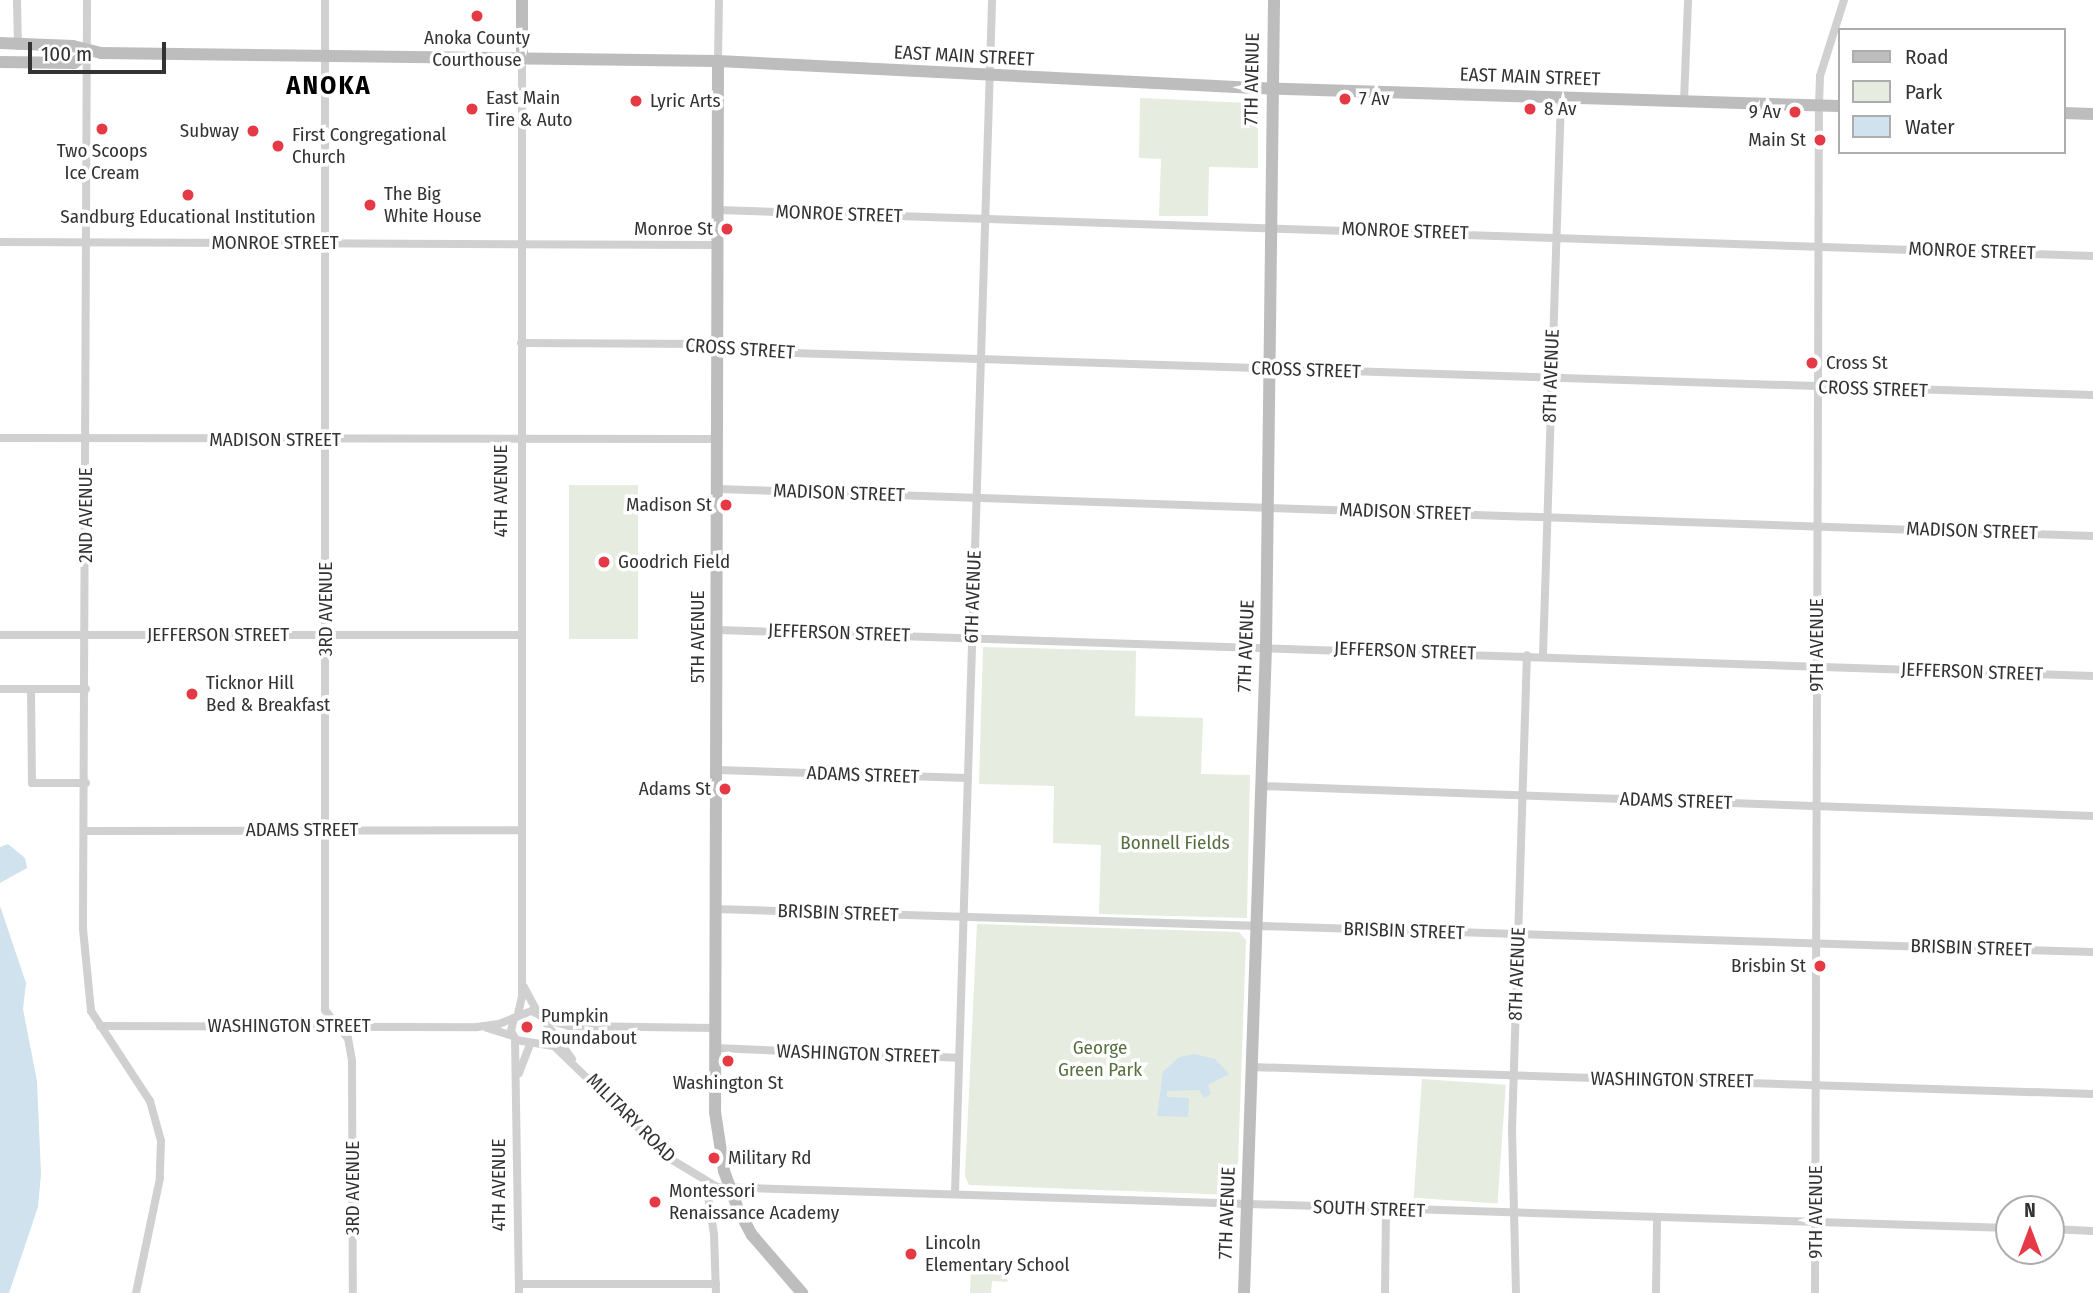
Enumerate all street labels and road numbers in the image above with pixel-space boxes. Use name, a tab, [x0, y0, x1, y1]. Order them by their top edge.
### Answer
street label: 7TH AVENUE	[1240, 33, 1264, 125]
street label: EAST MAIN STREET	[893, 41, 1035, 71]
street label: EAST MAIN STREET	[1459, 63, 1601, 91]
street label: MONROE STREET	[775, 200, 903, 228]
street label: MONROE STREET	[1341, 217, 1469, 245]
street label: MONROE STREET	[211, 232, 339, 254]
street label: MONROE STREET	[1908, 237, 2036, 265]
street label: 8TH AVENUE	[1538, 329, 1564, 423]
street label: CROSS STREET	[685, 334, 795, 364]
street label: CROSS STREET	[1251, 357, 1361, 383]
street label: CROSS STREET	[1818, 376, 1928, 402]
street label: MADISON STREET	[209, 429, 341, 451]
street label: 4TH AVENUE	[490, 445, 512, 537]
street label: 2ND AVENUE	[75, 467, 97, 563]
street label: MADISON STREET	[773, 479, 905, 507]
street label: MADISON STREET	[1339, 498, 1471, 526]
street label: MADISON STREET	[1906, 517, 2038, 545]
street label: 6TH AVENUE	[960, 550, 986, 644]
street label: 3RD AVENUE	[315, 562, 337, 656]
street label: 5TH AVENUE	[687, 591, 709, 683]
street label: 9TH AVENUE	[1806, 598, 1828, 692]
street label: 7TH AVENUE	[1233, 599, 1259, 693]
street label: JEFFERSON STREET	[768, 619, 910, 647]
street label: JEFFERSON STREET	[147, 624, 289, 646]
street label: JEFFERSON STREET	[1334, 637, 1476, 665]
street label: JEFFERSON STREET	[1901, 658, 2043, 686]
street label: ADAMS STREET	[806, 762, 920, 788]
street label: ADAMS STREET	[1619, 788, 1733, 814]
street label: ADAMS STREET	[246, 819, 358, 841]
street label: BRISBIN STREET	[777, 899, 899, 927]
street label: BRISBIN STREET	[1343, 917, 1465, 945]
street label: 8TH AVENUE	[1504, 927, 1530, 1021]
street label: BRISBIN STREET	[1910, 934, 2032, 962]
street label: WASHINGTON STREET	[207, 1015, 371, 1037]
street label: WASHINGTON STREET	[776, 1040, 940, 1068]
street label: WASHINGTON STREET	[1590, 1067, 1754, 1093]
street label: MILITARY ROAD	[582, 1069, 680, 1167]
street label: 4TH AVENUE	[488, 1139, 510, 1231]
street label: 3RD AVENUE	[342, 1141, 364, 1235]
street label: 9TH AVENUE	[1805, 1165, 1827, 1259]
street label: 7TH AVENUE	[1214, 1166, 1240, 1260]
street label: SOUTH STREET	[1313, 1196, 1425, 1222]

